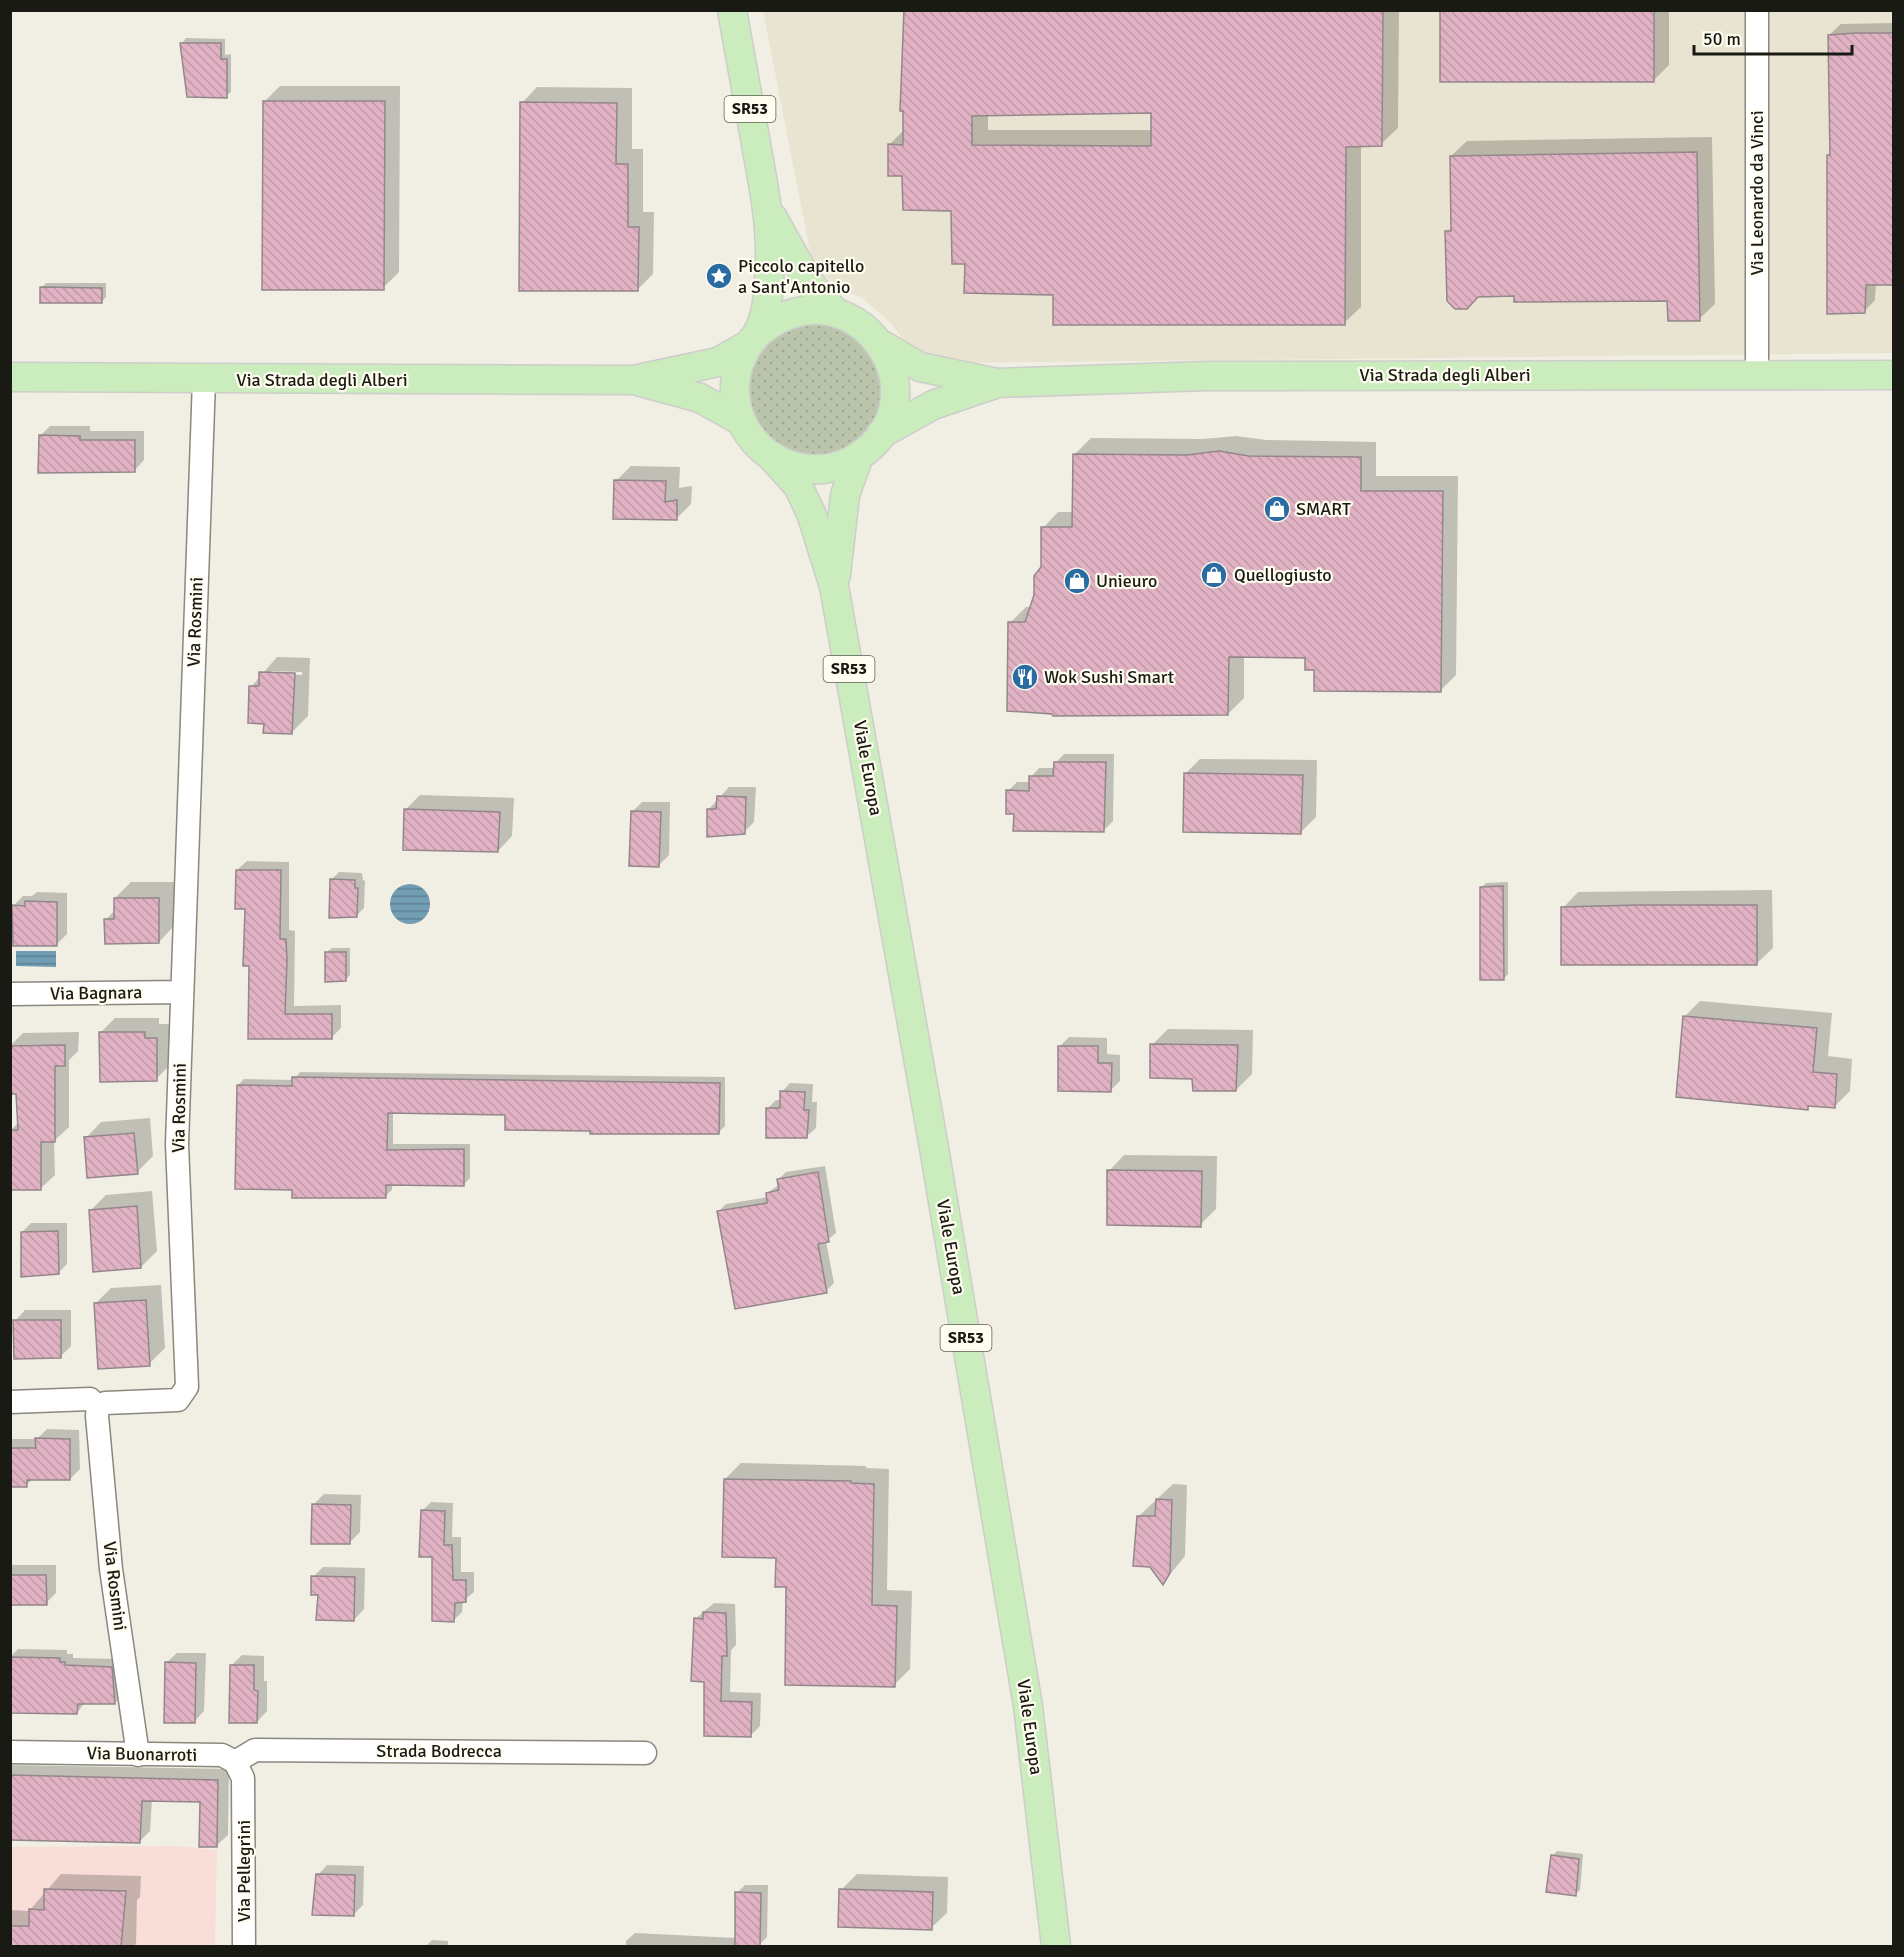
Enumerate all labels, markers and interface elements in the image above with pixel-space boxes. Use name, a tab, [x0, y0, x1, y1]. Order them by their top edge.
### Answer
scale bar	[1694, 18, 1852, 56]
text: 50 m	[1703, 28, 1741, 50]
road number: SR53	[724, 96, 776, 122]
street label: Via Leonardo da Vinci	[1746, 110, 1768, 276]
place label: Piccolo capitello a Sant'Antonio	[738, 255, 864, 298]
place icon: Piccolo capitello a Sant'Antonio	[704, 261, 734, 291]
street label: Via Strada degli Alberi	[1359, 364, 1531, 386]
street label: Via Strada degli Alberi	[236, 369, 408, 391]
shop icon: SMART	[1262, 494, 1292, 524]
place label: SMART	[1296, 498, 1351, 520]
shop icon: Quellogiusto	[1199, 560, 1229, 590]
place label: Quellogiusto	[1234, 564, 1332, 586]
shop icon: Unieuro	[1062, 566, 1092, 596]
place label: Unieuro	[1096, 570, 1157, 592]
street label: Via Rosmini	[182, 577, 208, 667]
road number: SR53	[824, 656, 874, 682]
restaurant icon: Wok Sushi Smart	[1010, 662, 1040, 692]
place label: Wok Sushi Smart	[1044, 666, 1174, 688]
street label: Viale Europa	[849, 719, 887, 817]
street label: Via Bagnara	[50, 981, 142, 1005]
street label: Via Rosmini	[167, 1063, 191, 1153]
street label: Viale Europa	[932, 1198, 970, 1296]
road number: SR53	[940, 1325, 992, 1351]
street label: Via Rosmini	[99, 1540, 131, 1632]
street label: Viale Europa	[1012, 1678, 1048, 1776]
street label: Strada Bodrecca	[376, 1740, 502, 1762]
street label: Via Buonarroti	[86, 1742, 198, 1766]
street label: Via Pellegrini	[233, 1820, 255, 1922]

